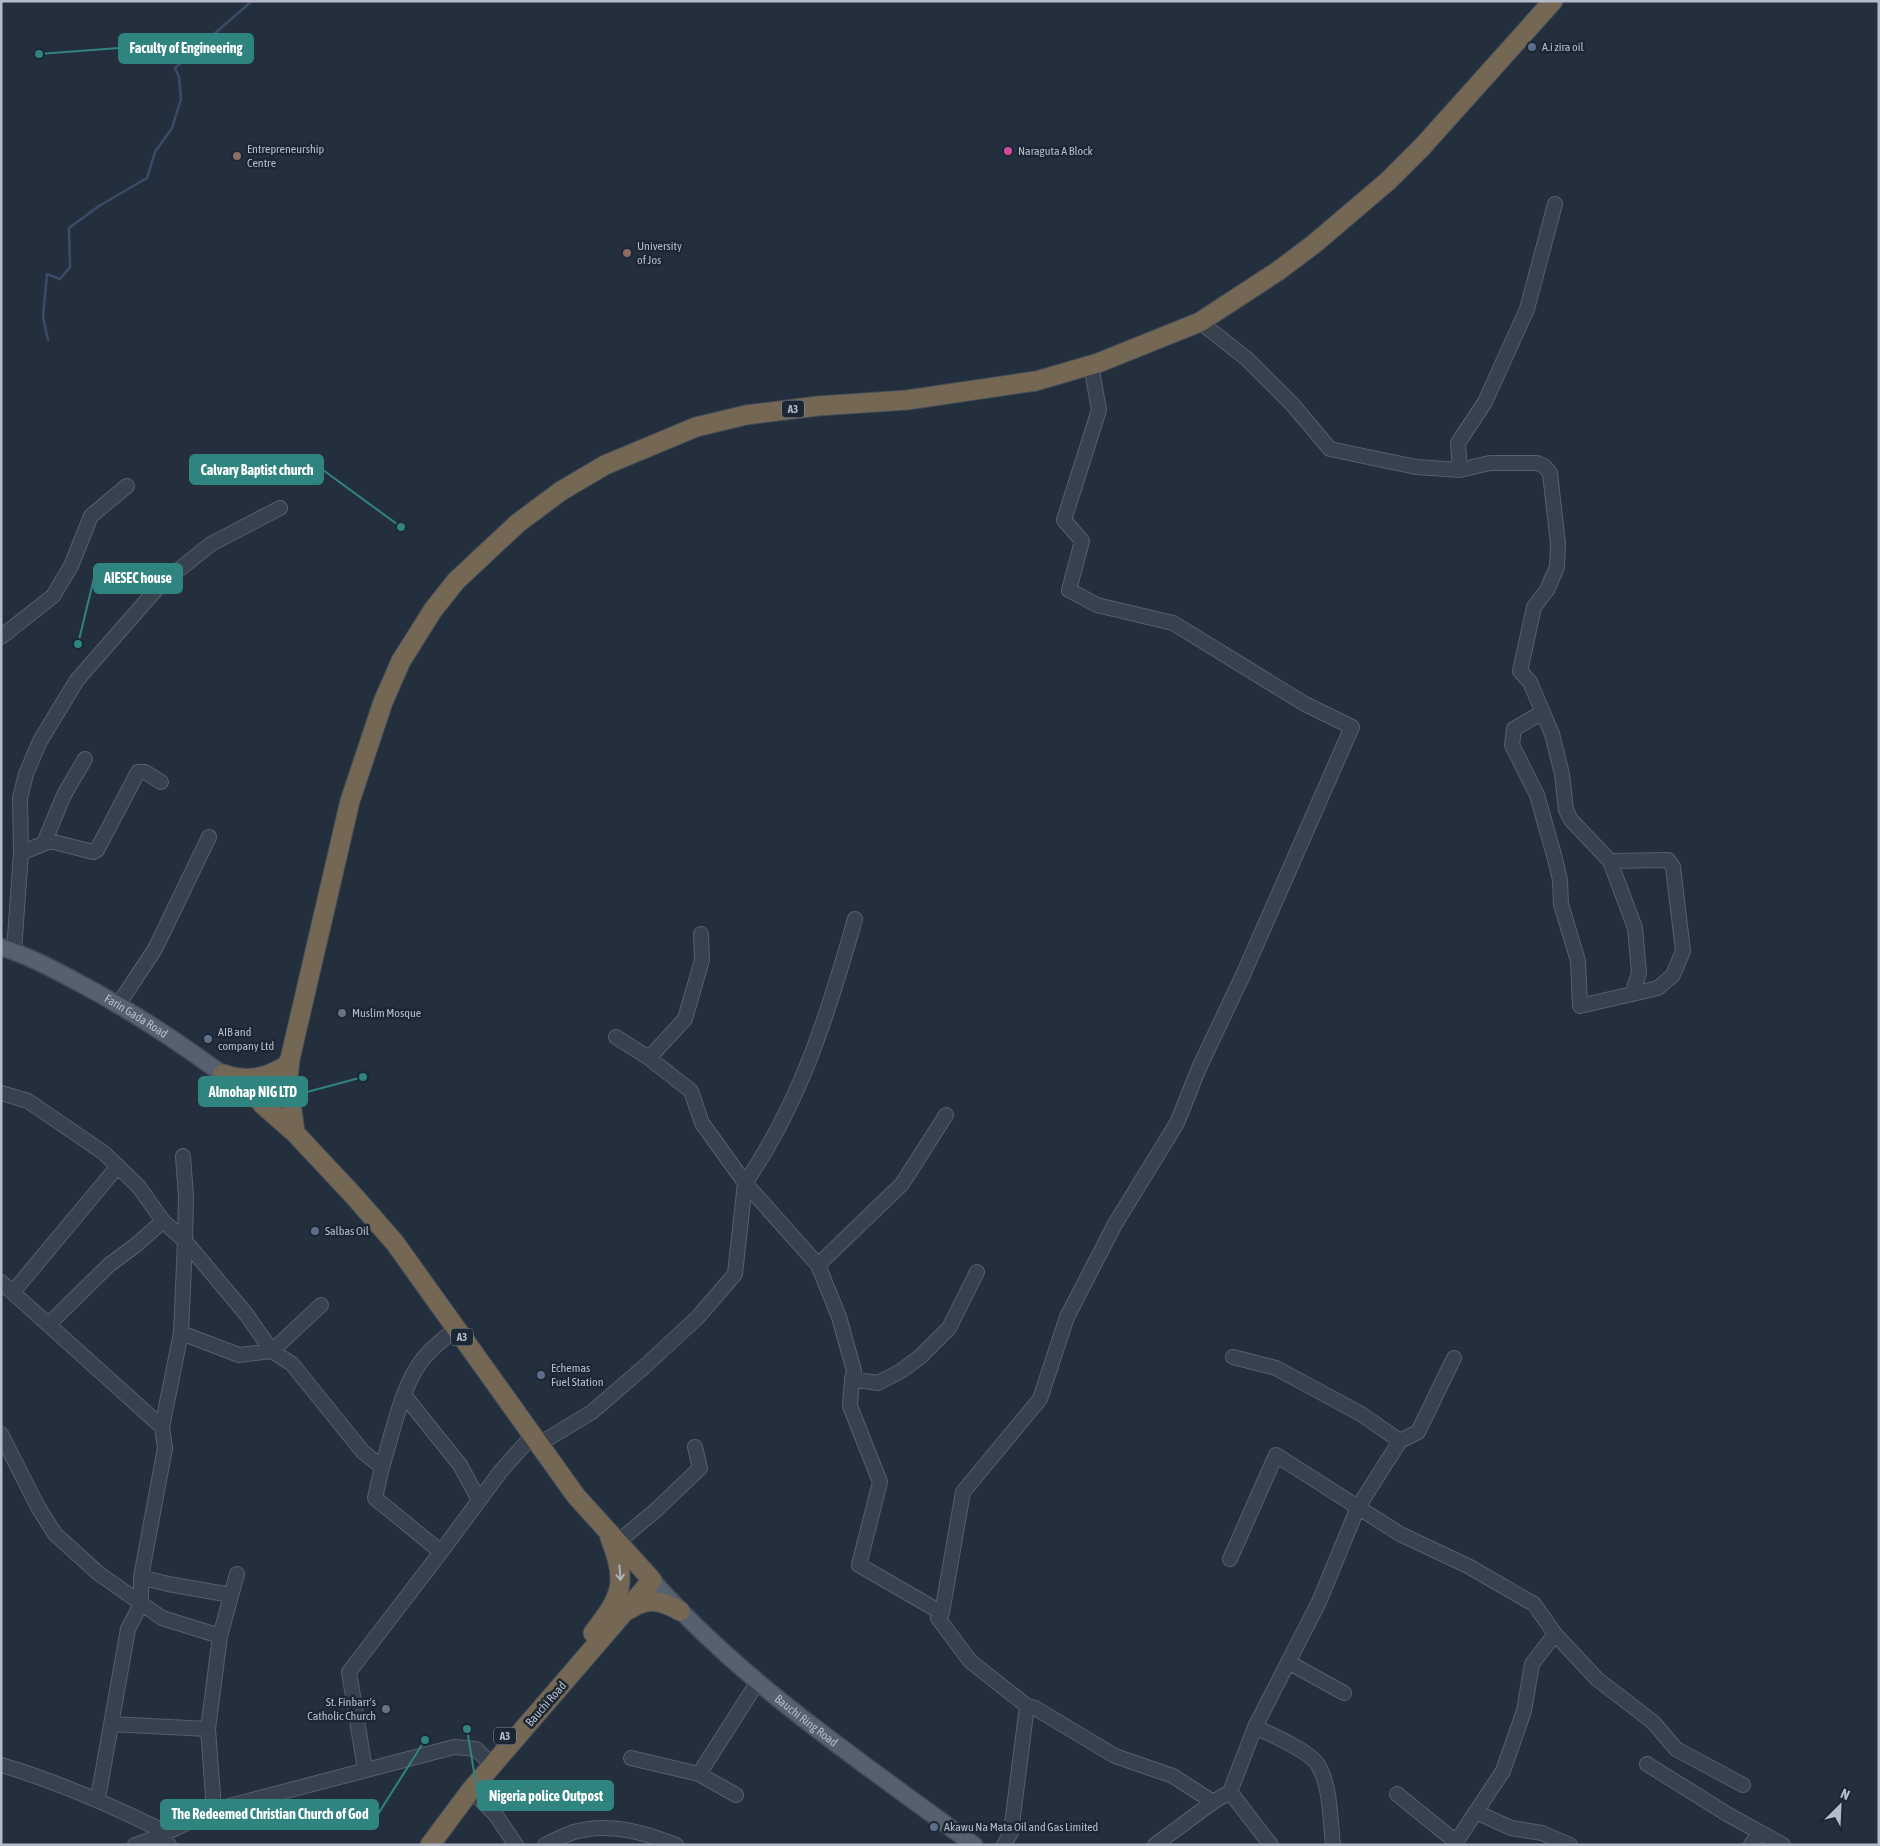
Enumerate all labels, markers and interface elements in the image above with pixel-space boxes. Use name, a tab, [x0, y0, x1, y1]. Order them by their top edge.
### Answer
callout: Faculty of Engineering	[119, 34, 253, 63]
text: Faculty of Engineering	[129, 40, 244, 56]
place label: A.i zira oil	[1542, 40, 1584, 54]
marker: A.i zira oil	[1526, 41, 1538, 53]
place label: Entrepreneurship Centre	[247, 142, 324, 170]
place label: Naraguta A Block	[1018, 144, 1094, 158]
marker: Naraguta A Block	[1002, 145, 1014, 157]
marker: Entrepreneurship Centre	[231, 150, 243, 162]
place label: University of Jos	[637, 239, 682, 267]
marker: University of Jos	[621, 247, 633, 259]
road number: A3	[782, 400, 804, 418]
callout: Calvary Baptist church	[190, 455, 323, 484]
text: Calvary Baptist church	[200, 462, 314, 478]
callout: AIESEC house	[94, 564, 182, 593]
text: AIESEC house	[103, 570, 172, 586]
street label: Farin Gada Road	[102, 991, 170, 1041]
place label: Muslim Mosque	[352, 1006, 421, 1020]
marker: Muslim Mosque	[336, 1007, 348, 1019]
place label: AIB and company Ltd	[218, 1025, 274, 1053]
marker: AIB and company Ltd	[202, 1033, 214, 1045]
callout: Almohap NIG LTD	[199, 1077, 307, 1106]
text: Almohap NIG LTD	[208, 1084, 297, 1100]
place label: Salbas Oil	[325, 1224, 370, 1238]
marker: Salbas Oil	[309, 1225, 321, 1237]
road number: A3	[451, 1328, 473, 1345]
place label: Echemas Fuel Station	[551, 1361, 604, 1389]
marker: Echemas Fuel Station	[535, 1369, 547, 1381]
one-way arrow	[615, 1564, 625, 1580]
street label: Bauchi Road	[523, 1679, 569, 1729]
street label: Bauchi Ring Road	[772, 1692, 840, 1750]
place label: St. Finbarr's Catholic Church	[307, 1695, 376, 1723]
marker: St. Finbarr's Catholic Church	[380, 1703, 392, 1715]
road number: A3	[494, 1728, 516, 1744]
callout: Nigeria police Outpost	[478, 1781, 613, 1810]
north arrow	[1815, 1781, 1865, 1831]
text: N	[1838, 1785, 1852, 1803]
text: Nigeria police Outpost	[489, 1788, 603, 1804]
callout: The Redeemed Christian Church of God	[161, 1800, 378, 1829]
text: The Redeemed Christian Church of God	[171, 1806, 369, 1822]
place label: Akawu Na Mata Oil and Gas Limited	[944, 1820, 1098, 1834]
marker: Akawu Na Mata Oil and Gas Limited	[928, 1821, 940, 1833]

